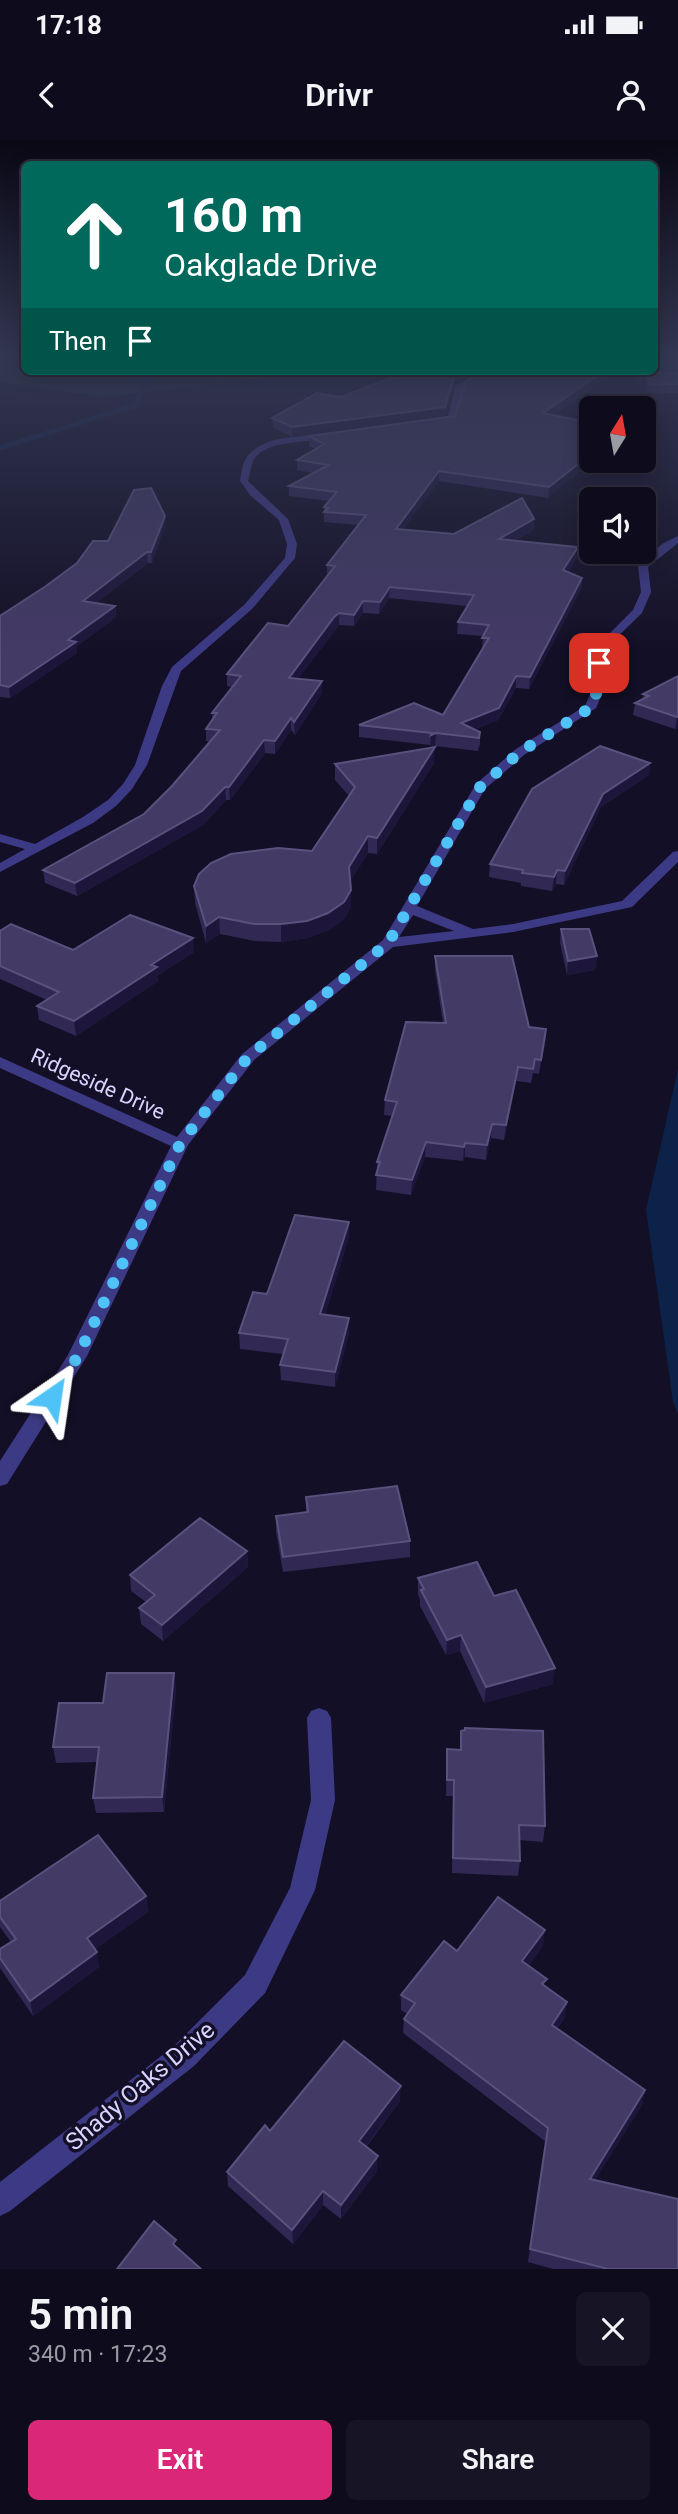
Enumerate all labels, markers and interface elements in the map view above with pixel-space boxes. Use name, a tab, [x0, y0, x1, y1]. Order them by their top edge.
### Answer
text: 17:18	[35, 10, 102, 40]
icon: back	[28, 76, 66, 114]
text: Drivr	[305, 76, 373, 114]
icon: person	[612, 76, 650, 114]
text: 160 m	[164, 187, 303, 244]
icon: ahead	[49, 189, 140, 280]
text: Oakglade Drive	[164, 246, 377, 284]
icon: arrive	[121, 322, 159, 360]
text: Then	[49, 326, 107, 356]
north arrow	[579, 396, 656, 472]
map controls	[579, 396, 656, 564]
button: sound	[579, 487, 656, 564]
pin	[569, 633, 629, 693]
icon: arrive	[580, 644, 618, 682]
street label: Ridgeside Drive	[27, 1044, 169, 1124]
position arrow	[15, 1360, 89, 1434]
street label: Shady Oaks Drive	[60, 2016, 220, 2156]
text: 5 min	[28, 2290, 133, 2339]
button: close	[576, 2292, 650, 2366]
text: 340 m · 17:23	[28, 2341, 167, 2368]
button: Exit	[28, 2420, 332, 2500]
button: Share	[346, 2420, 650, 2500]

